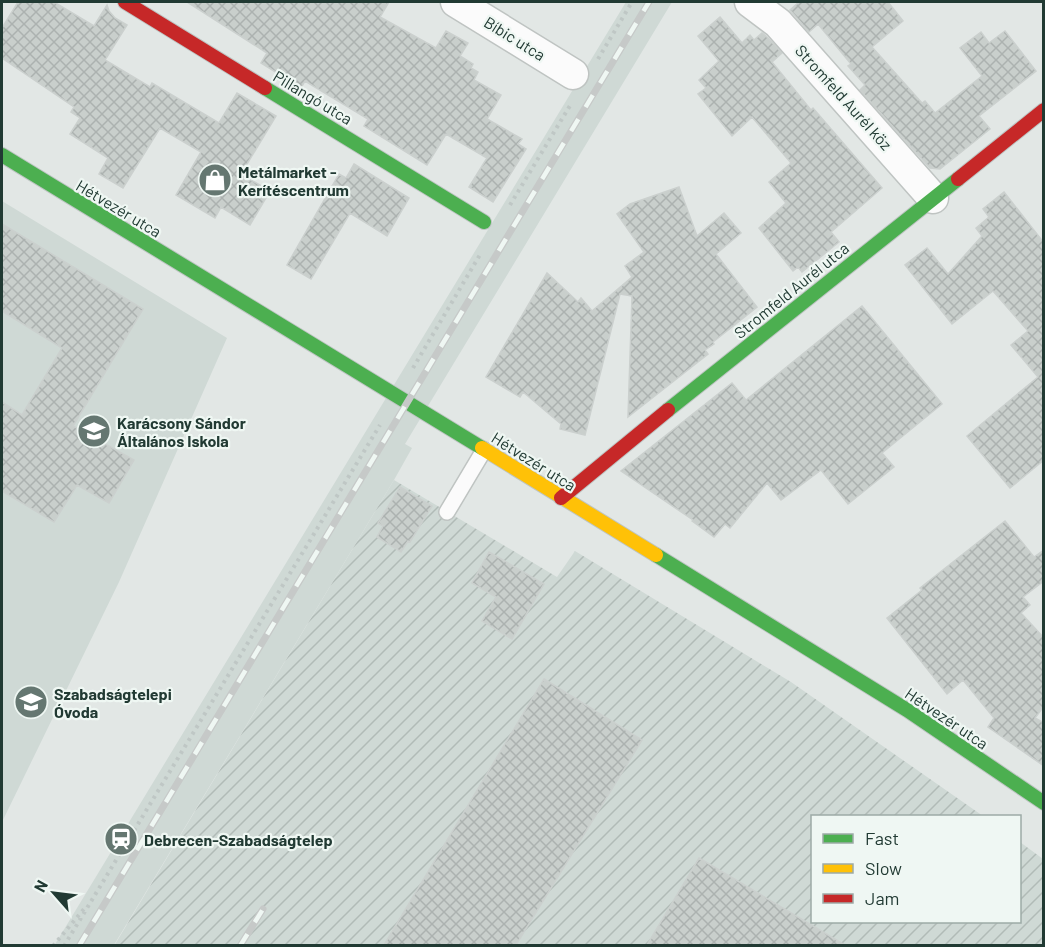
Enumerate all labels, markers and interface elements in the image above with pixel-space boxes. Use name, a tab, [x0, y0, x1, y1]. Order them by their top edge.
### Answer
street label: Bíbic utca	[481, 12, 549, 64]
street label: Stromfeld Aurél köz	[792, 41, 896, 153]
street label: Pillangó utca	[270, 66, 356, 128]
shop icon: Metálmarket - Kerítéscentrum	[197, 162, 233, 198]
place label: Metálmarket - Kerítéscentrum	[238, 162, 349, 199]
street label: Hétvezér utca	[73, 175, 165, 241]
street label: Stromfeld Aurél utca	[730, 238, 852, 342]
school or university icon: Karácsony Sándor Általános Iskola	[76, 413, 112, 449]
place label: Karácsony Sándor Általános Iskola	[117, 413, 246, 450]
street label: Hétvezér utca	[488, 428, 580, 494]
street label: Hétvezér utca	[902, 683, 992, 753]
school or university icon: Szabadságtelepi Óvoda	[13, 684, 49, 720]
place label: Szabadságtelepi Óvoda	[54, 684, 172, 721]
legend	[811, 815, 1021, 923]
station icon: Debrecen-Szabadságtelep	[103, 821, 139, 857]
text: Fast	[865, 827, 899, 849]
place label: Debrecen-Szabadságtelep	[144, 830, 333, 849]
text: Slow	[865, 857, 902, 879]
north arrow	[24, 863, 84, 923]
text: N	[29, 877, 51, 895]
text: Jam	[865, 887, 899, 909]

